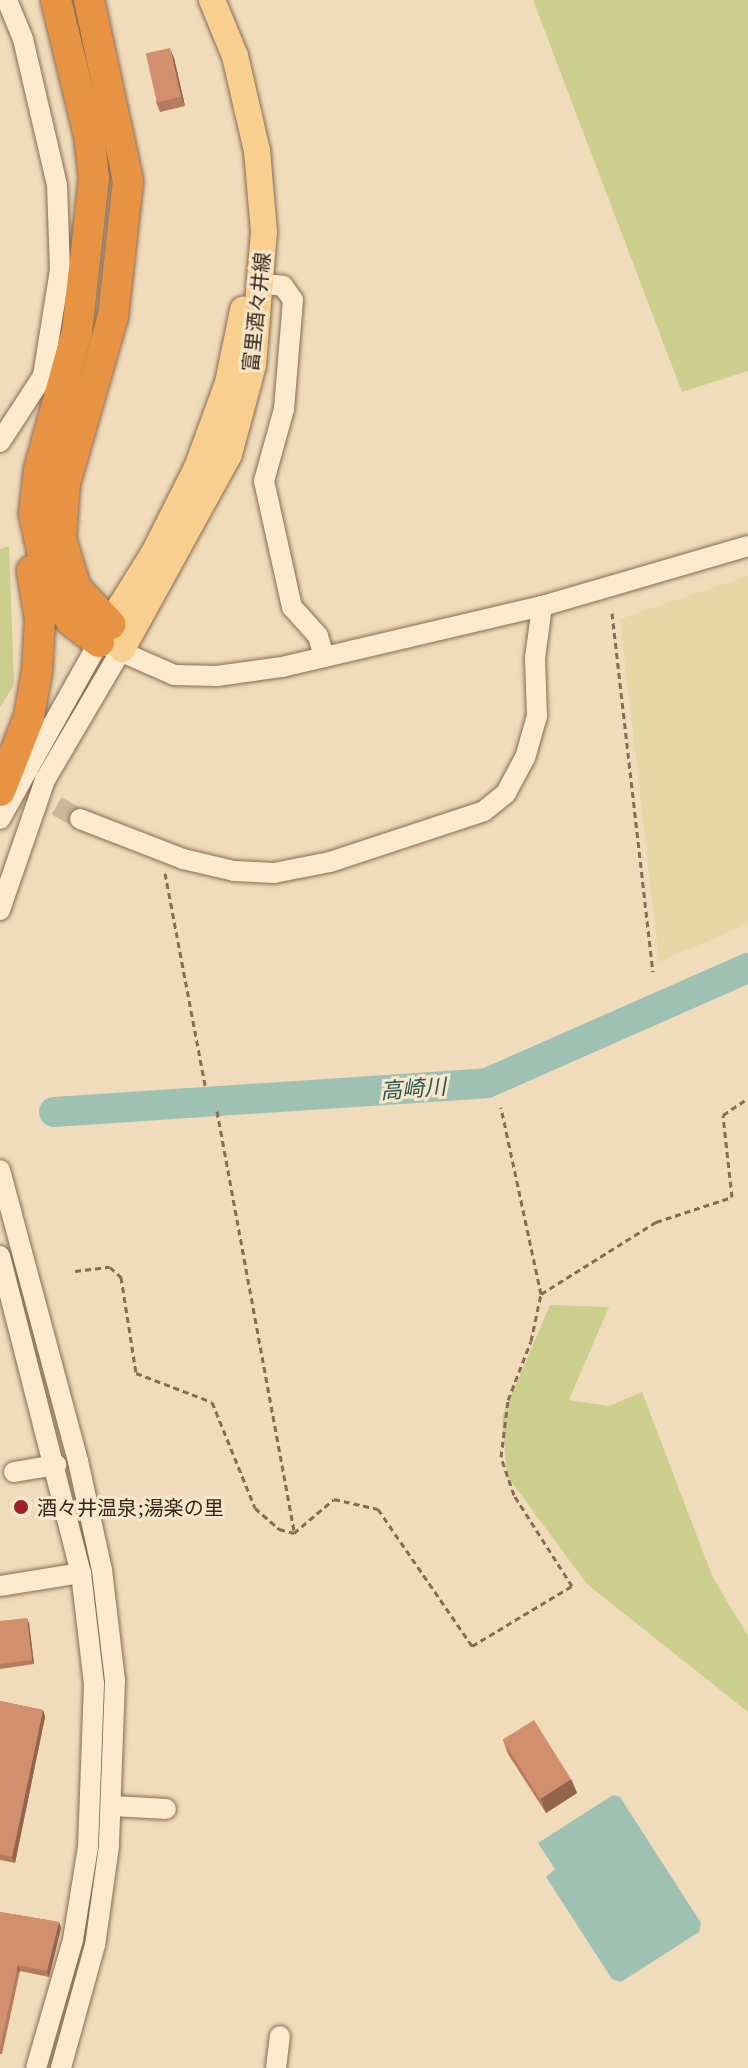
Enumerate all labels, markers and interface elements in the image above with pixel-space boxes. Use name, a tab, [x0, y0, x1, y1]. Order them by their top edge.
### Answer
street label: 富里酒々井線	[238, 251, 274, 373]
water label: 高崎川	[379, 1073, 447, 1103]
place label: 酒々井温泉;湯楽の里	[37, 1495, 224, 1519]
marker: 酒々井温泉;湯楽の里	[12, 1498, 30, 1516]

